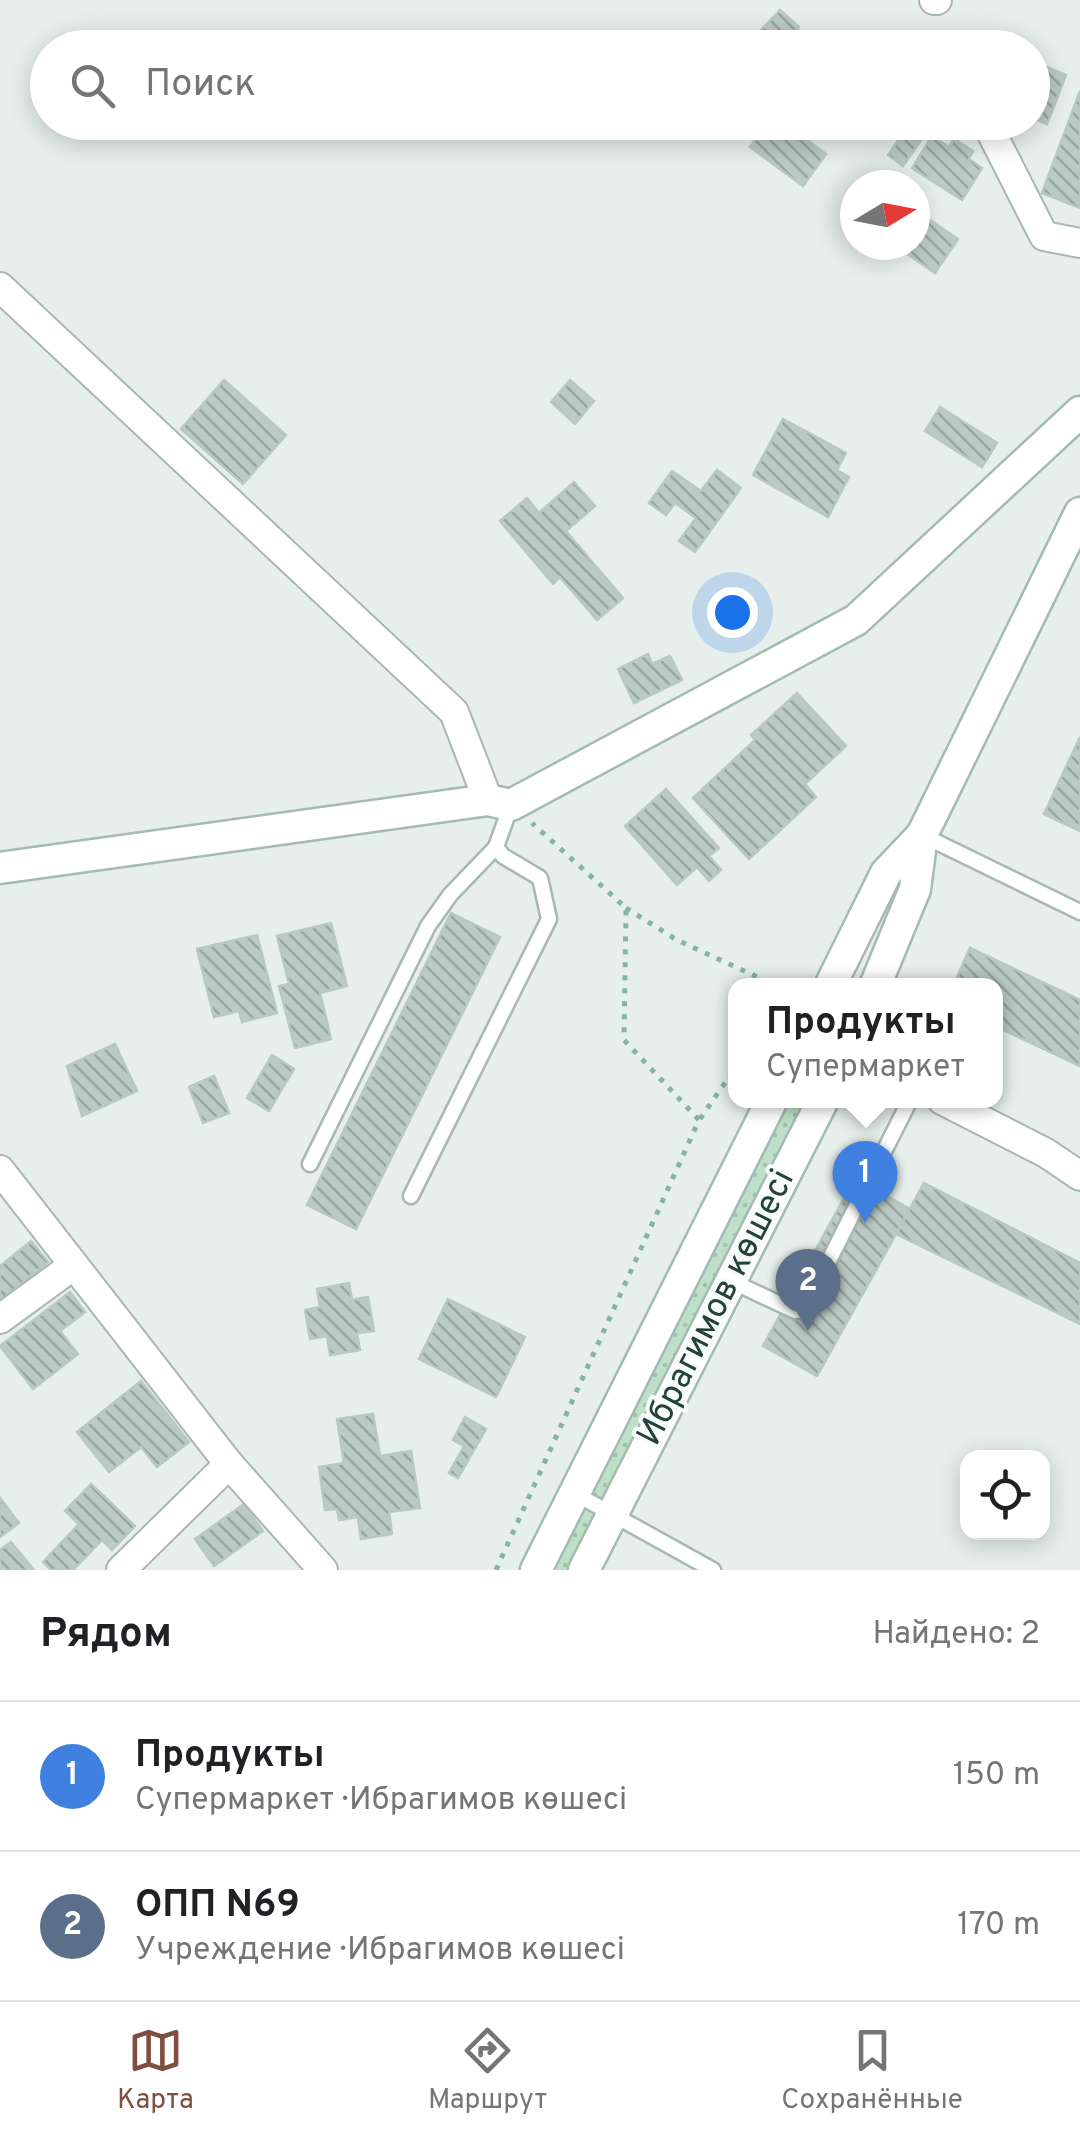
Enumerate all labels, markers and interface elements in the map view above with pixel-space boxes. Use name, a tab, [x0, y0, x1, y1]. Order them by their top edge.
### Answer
search box	[30, 30, 1050, 140]
icon: search	[65, 58, 120, 113]
text: Поиск	[145, 61, 256, 110]
north arrow	[840, 170, 930, 260]
your location	[707, 587, 758, 638]
popup	[728, 978, 1003, 1108]
text: Продукты	[766, 999, 956, 1048]
text: Супермаркет	[766, 1048, 965, 1088]
pin: 1	[832, 1140, 898, 1223]
street label: Ибрагимов көшесі	[628, 1163, 806, 1453]
pin: 2	[776, 1248, 840, 1331]
map controls	[960, 1450, 1050, 1540]
button: locate	[960, 1450, 1050, 1540]
text: Рядом	[40, 1609, 172, 1662]
text: Найдено: 2	[873, 1615, 1040, 1655]
text: Продукты	[135, 1732, 325, 1781]
text: 1	[66, 1756, 79, 1796]
text: 150 m	[953, 1756, 1040, 1796]
text: Супермаркет · Ибрагимов көшесі	[135, 1781, 627, 1821]
text: ОПП N69	[135, 1882, 300, 1931]
text: 2	[63, 1906, 82, 1946]
text: 170 m	[957, 1906, 1040, 1946]
text: Учреждение · Ибрагимов көшесі	[135, 1931, 625, 1971]
tab: Карта	[117, 2023, 194, 2119]
tab: Маршрут	[428, 2023, 547, 2119]
tab: Сохранённые	[781, 2023, 963, 2119]

